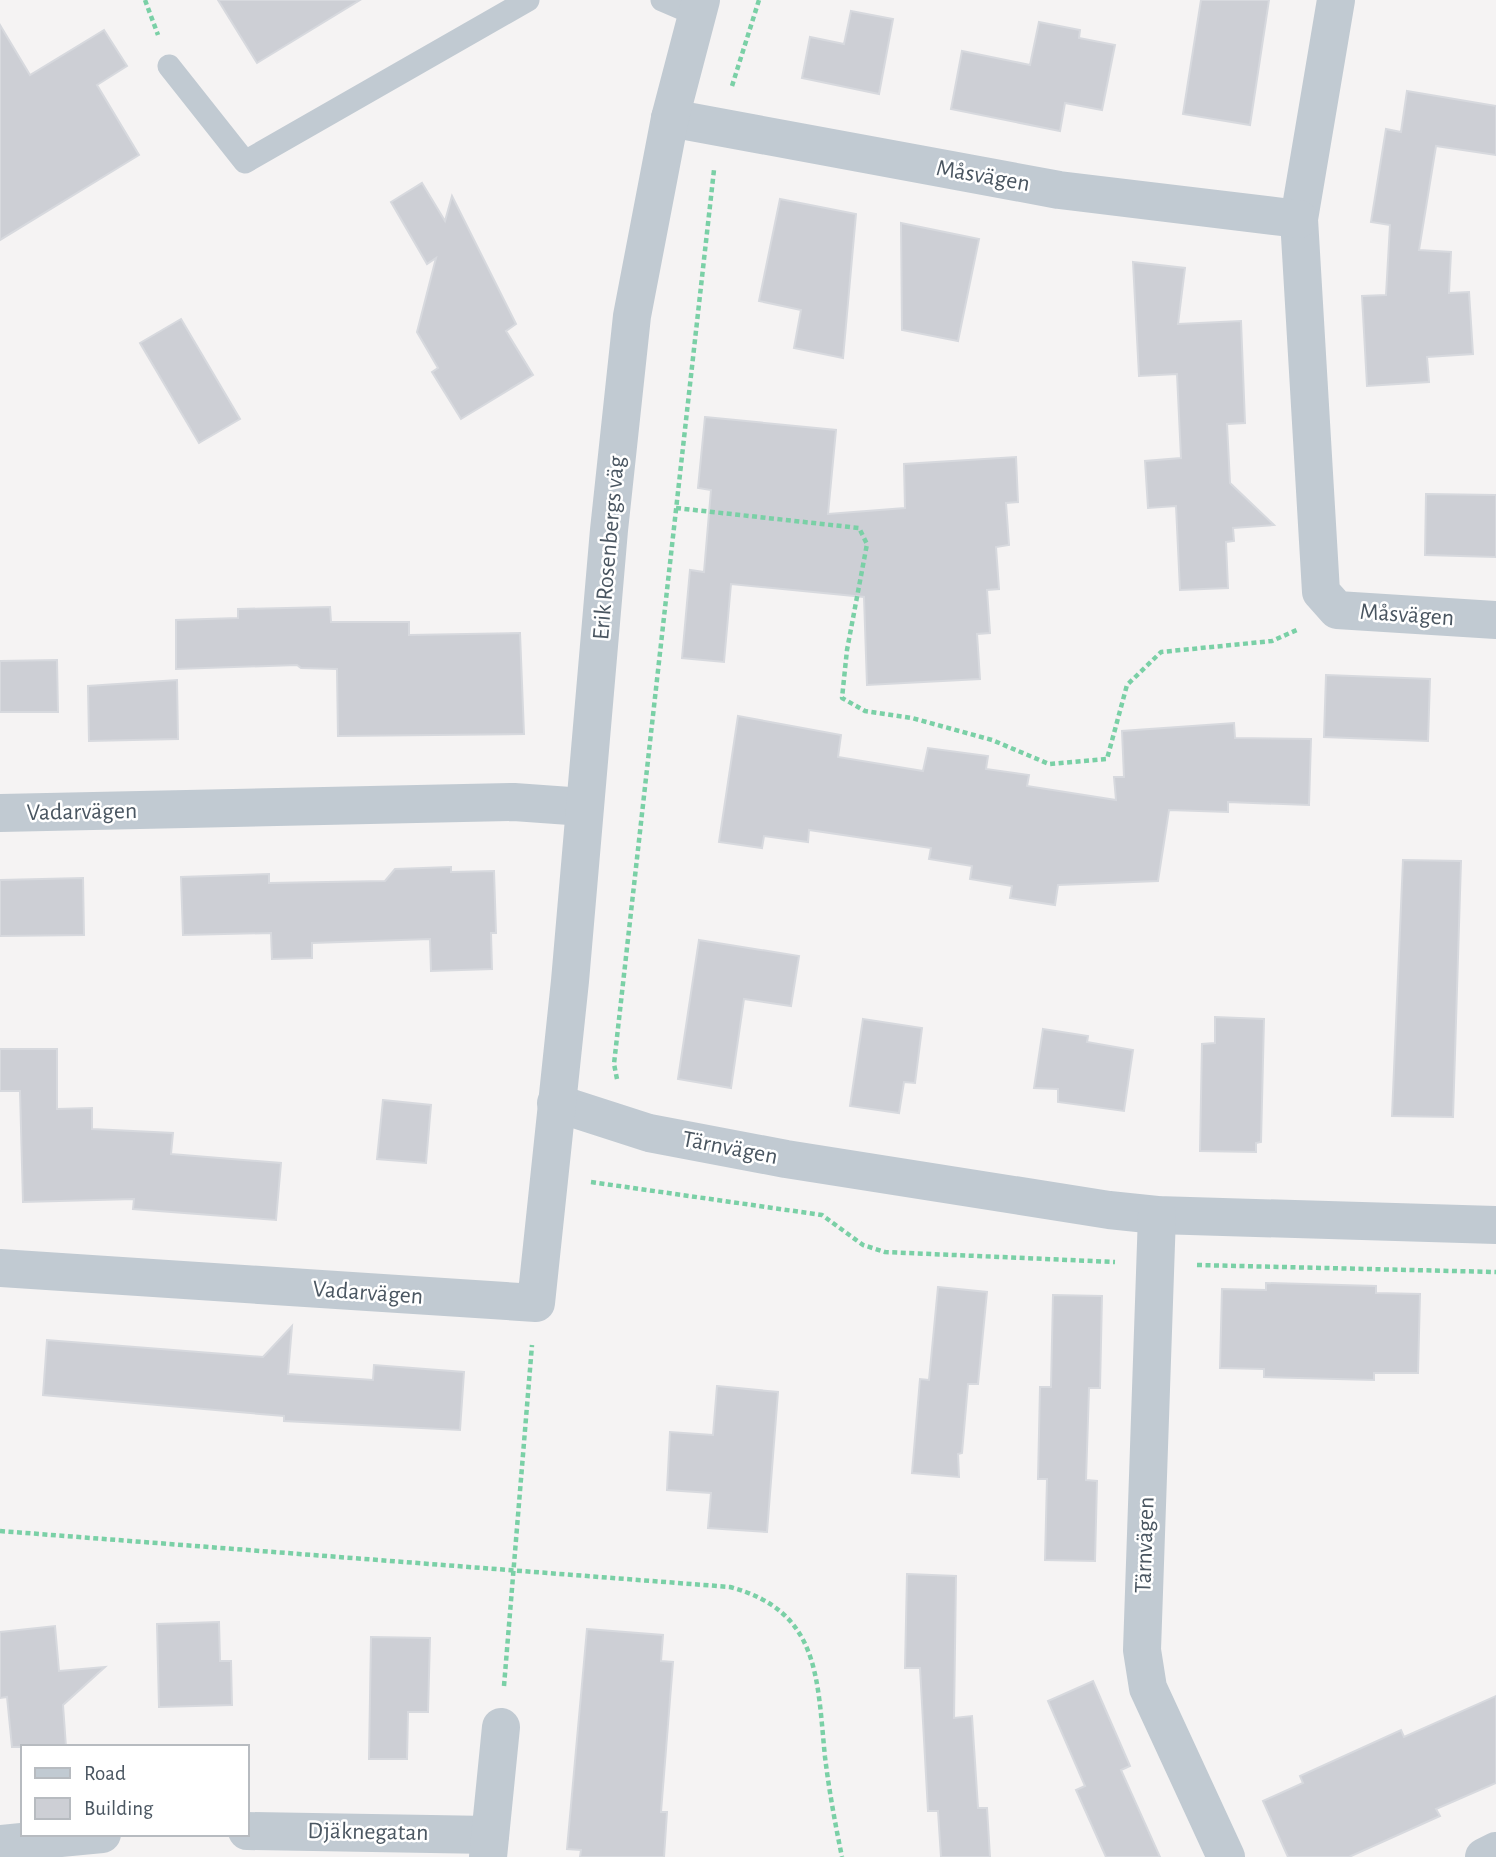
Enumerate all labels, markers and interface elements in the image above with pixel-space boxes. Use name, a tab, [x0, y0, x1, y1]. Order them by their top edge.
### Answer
street label: Måsvägen	[934, 156, 1032, 196]
street label: Erik Rosenbergs väg	[589, 455, 629, 641]
street label: Måsvägen	[1359, 600, 1455, 630]
street label: Vadarvägen	[26, 799, 138, 825]
street label: Tärnvägen	[680, 1127, 780, 1169]
street label: Vadarvägen	[312, 1277, 424, 1309]
street label: Tärnvägen	[1131, 1496, 1159, 1594]
legend	[21, 1745, 248, 1836]
text: Road	[84, 1763, 126, 1784]
text: Building	[84, 1798, 154, 1819]
street label: Djäknegatan	[307, 1819, 429, 1845]

